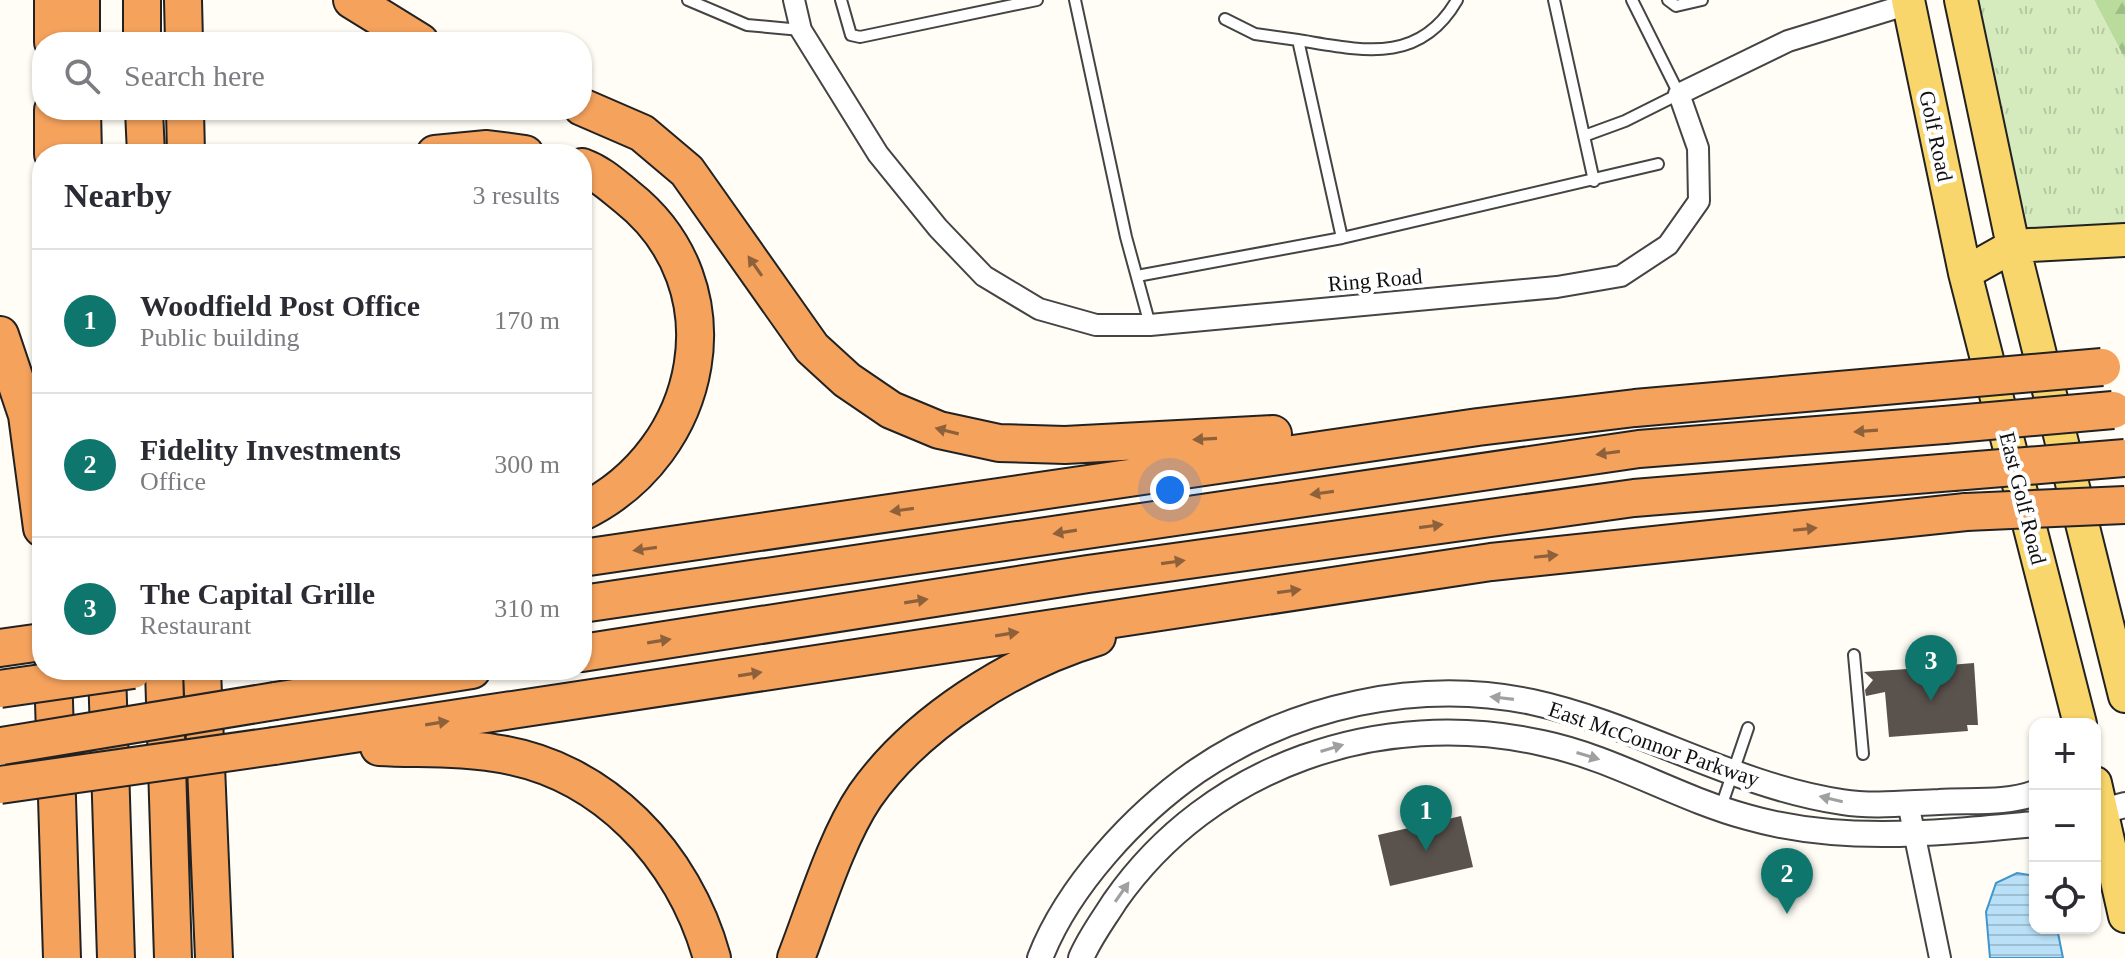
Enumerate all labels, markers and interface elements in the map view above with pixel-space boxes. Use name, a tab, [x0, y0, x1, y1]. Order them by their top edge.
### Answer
search box	[32, 32, 592, 120]
icon: search	[60, 54, 104, 98]
text: Search here	[124, 59, 265, 92]
street label: Golf Road	[1914, 88, 1958, 184]
text: Nearby	[64, 177, 172, 214]
text: 3 results	[473, 181, 560, 210]
one-way arrow	[748, 256, 763, 277]
street label: Ring Road	[1327, 263, 1423, 297]
text: Woodfield Post Office	[140, 289, 420, 322]
text: 1	[84, 306, 97, 335]
text: 170 m	[494, 306, 560, 335]
text: Public building	[140, 323, 300, 352]
one-way arrow	[934, 424, 959, 436]
one-way arrow	[1853, 424, 1878, 437]
street label: East Golf Road	[1994, 429, 2052, 567]
text: Fidelity Investments	[140, 433, 401, 466]
one-way arrow	[1192, 433, 1217, 446]
one-way arrow	[1595, 447, 1620, 460]
text: 2	[84, 450, 97, 479]
text: 300 m	[494, 450, 560, 479]
text: Office	[140, 467, 206, 496]
your location	[1150, 470, 1190, 510]
one-way arrow	[1309, 487, 1334, 500]
one-way arrow	[889, 504, 914, 517]
one-way arrow	[1418, 519, 1443, 532]
one-way arrow	[1793, 522, 1818, 535]
one-way arrow	[1052, 526, 1077, 539]
one-way arrow	[632, 543, 657, 556]
one-way arrow	[1534, 550, 1559, 563]
one-way arrow	[1161, 555, 1186, 568]
text: The Capital Grille	[140, 577, 375, 610]
one-way arrow	[1277, 584, 1302, 597]
text: 3	[84, 594, 97, 623]
text: 310 m	[494, 594, 560, 623]
one-way arrow	[904, 594, 929, 607]
text: Restaurant	[140, 611, 251, 640]
one-way arrow	[994, 627, 1019, 640]
one-way arrow	[647, 634, 672, 647]
pin: 3	[1905, 635, 1957, 701]
one-way arrow	[737, 667, 762, 680]
one-way arrow	[1490, 692, 1515, 705]
street label: East McConnor Parkway	[1545, 696, 1763, 792]
one-way arrow	[425, 716, 450, 728]
map controls	[2029, 718, 2101, 934]
button: +	[2029, 718, 2101, 790]
one-way arrow	[1320, 741, 1344, 754]
one-way arrow	[1576, 750, 1600, 763]
pin: 1	[1400, 785, 1452, 851]
button: −	[2029, 790, 2101, 862]
one-way arrow	[1818, 792, 1843, 805]
pin: 2	[1761, 848, 1813, 914]
button: locate	[2029, 862, 2101, 934]
one-way arrow	[1114, 882, 1129, 903]

